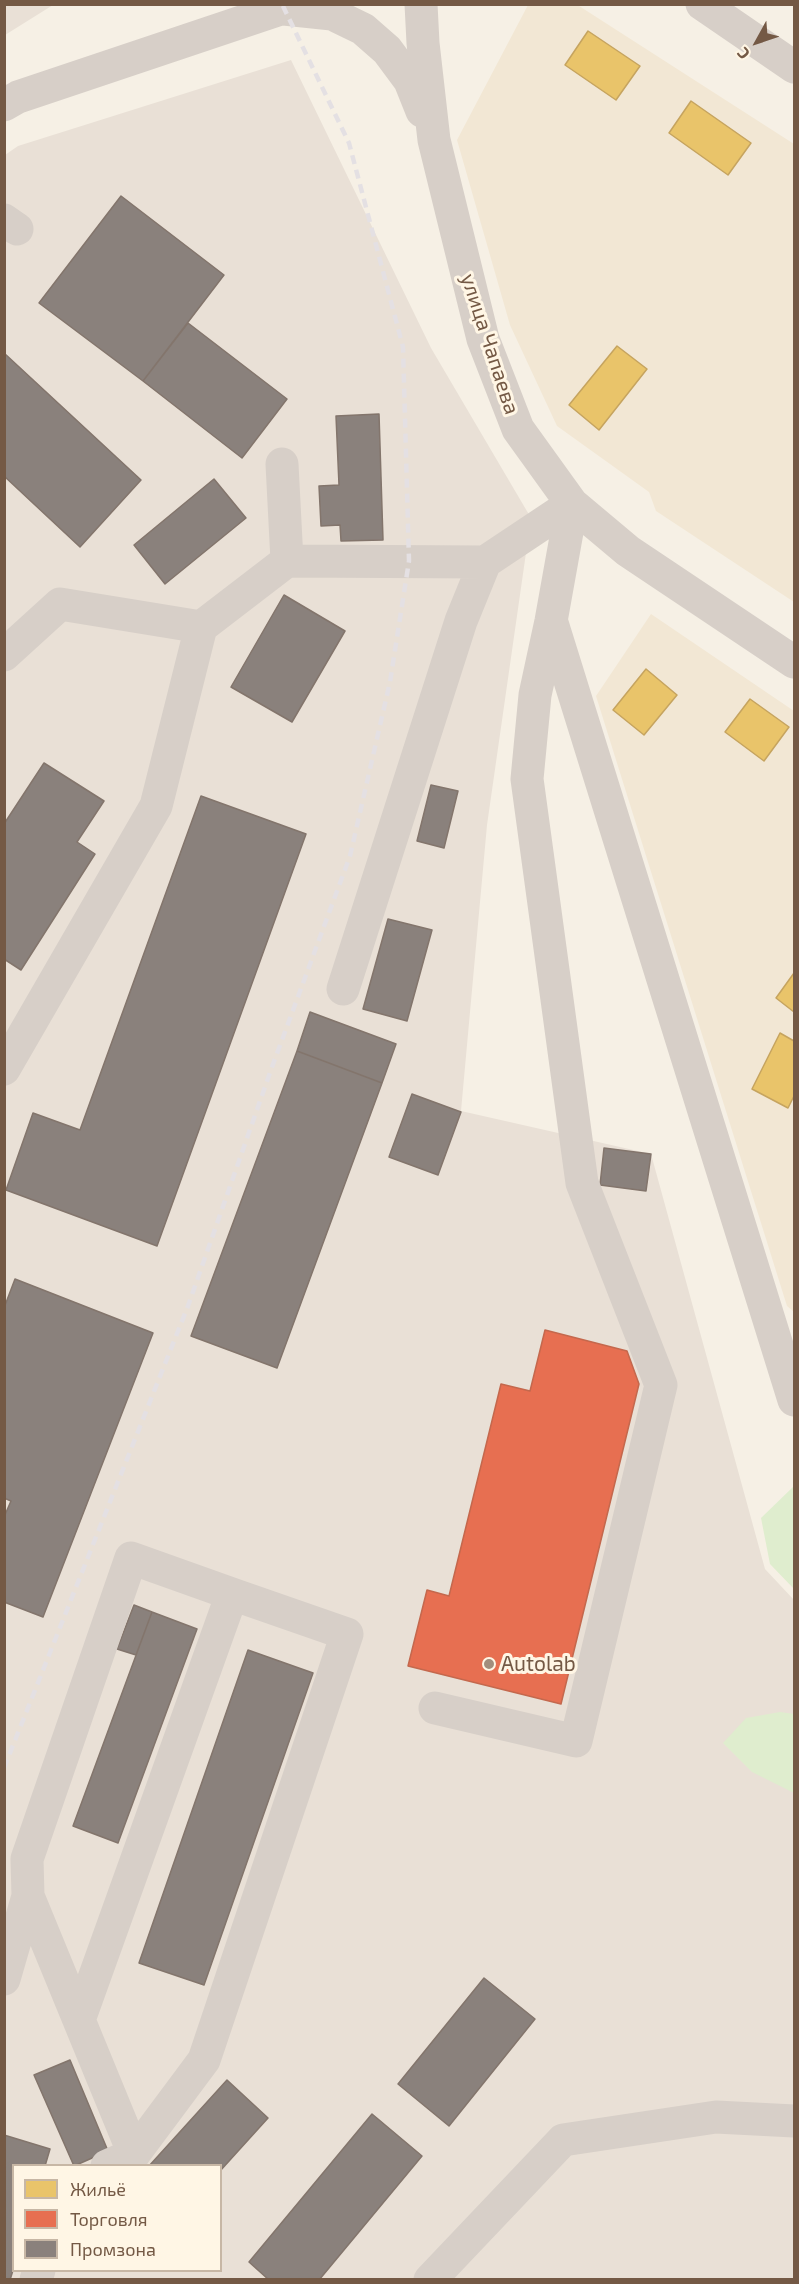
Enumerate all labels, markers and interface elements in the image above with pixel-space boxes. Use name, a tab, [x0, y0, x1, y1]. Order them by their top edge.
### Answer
north arrow	[727, 12, 787, 72]
text: С	[733, 44, 753, 64]
street label: улица Чапаева	[455, 271, 525, 417]
place label: Autolab	[501, 1651, 576, 1677]
marker: Autolab	[482, 1657, 496, 1671]
legend	[12, 2164, 222, 2272]
text: Жильё	[70, 2178, 126, 2200]
text: Торговля	[70, 2208, 148, 2230]
text: Промзона	[70, 2238, 156, 2260]

